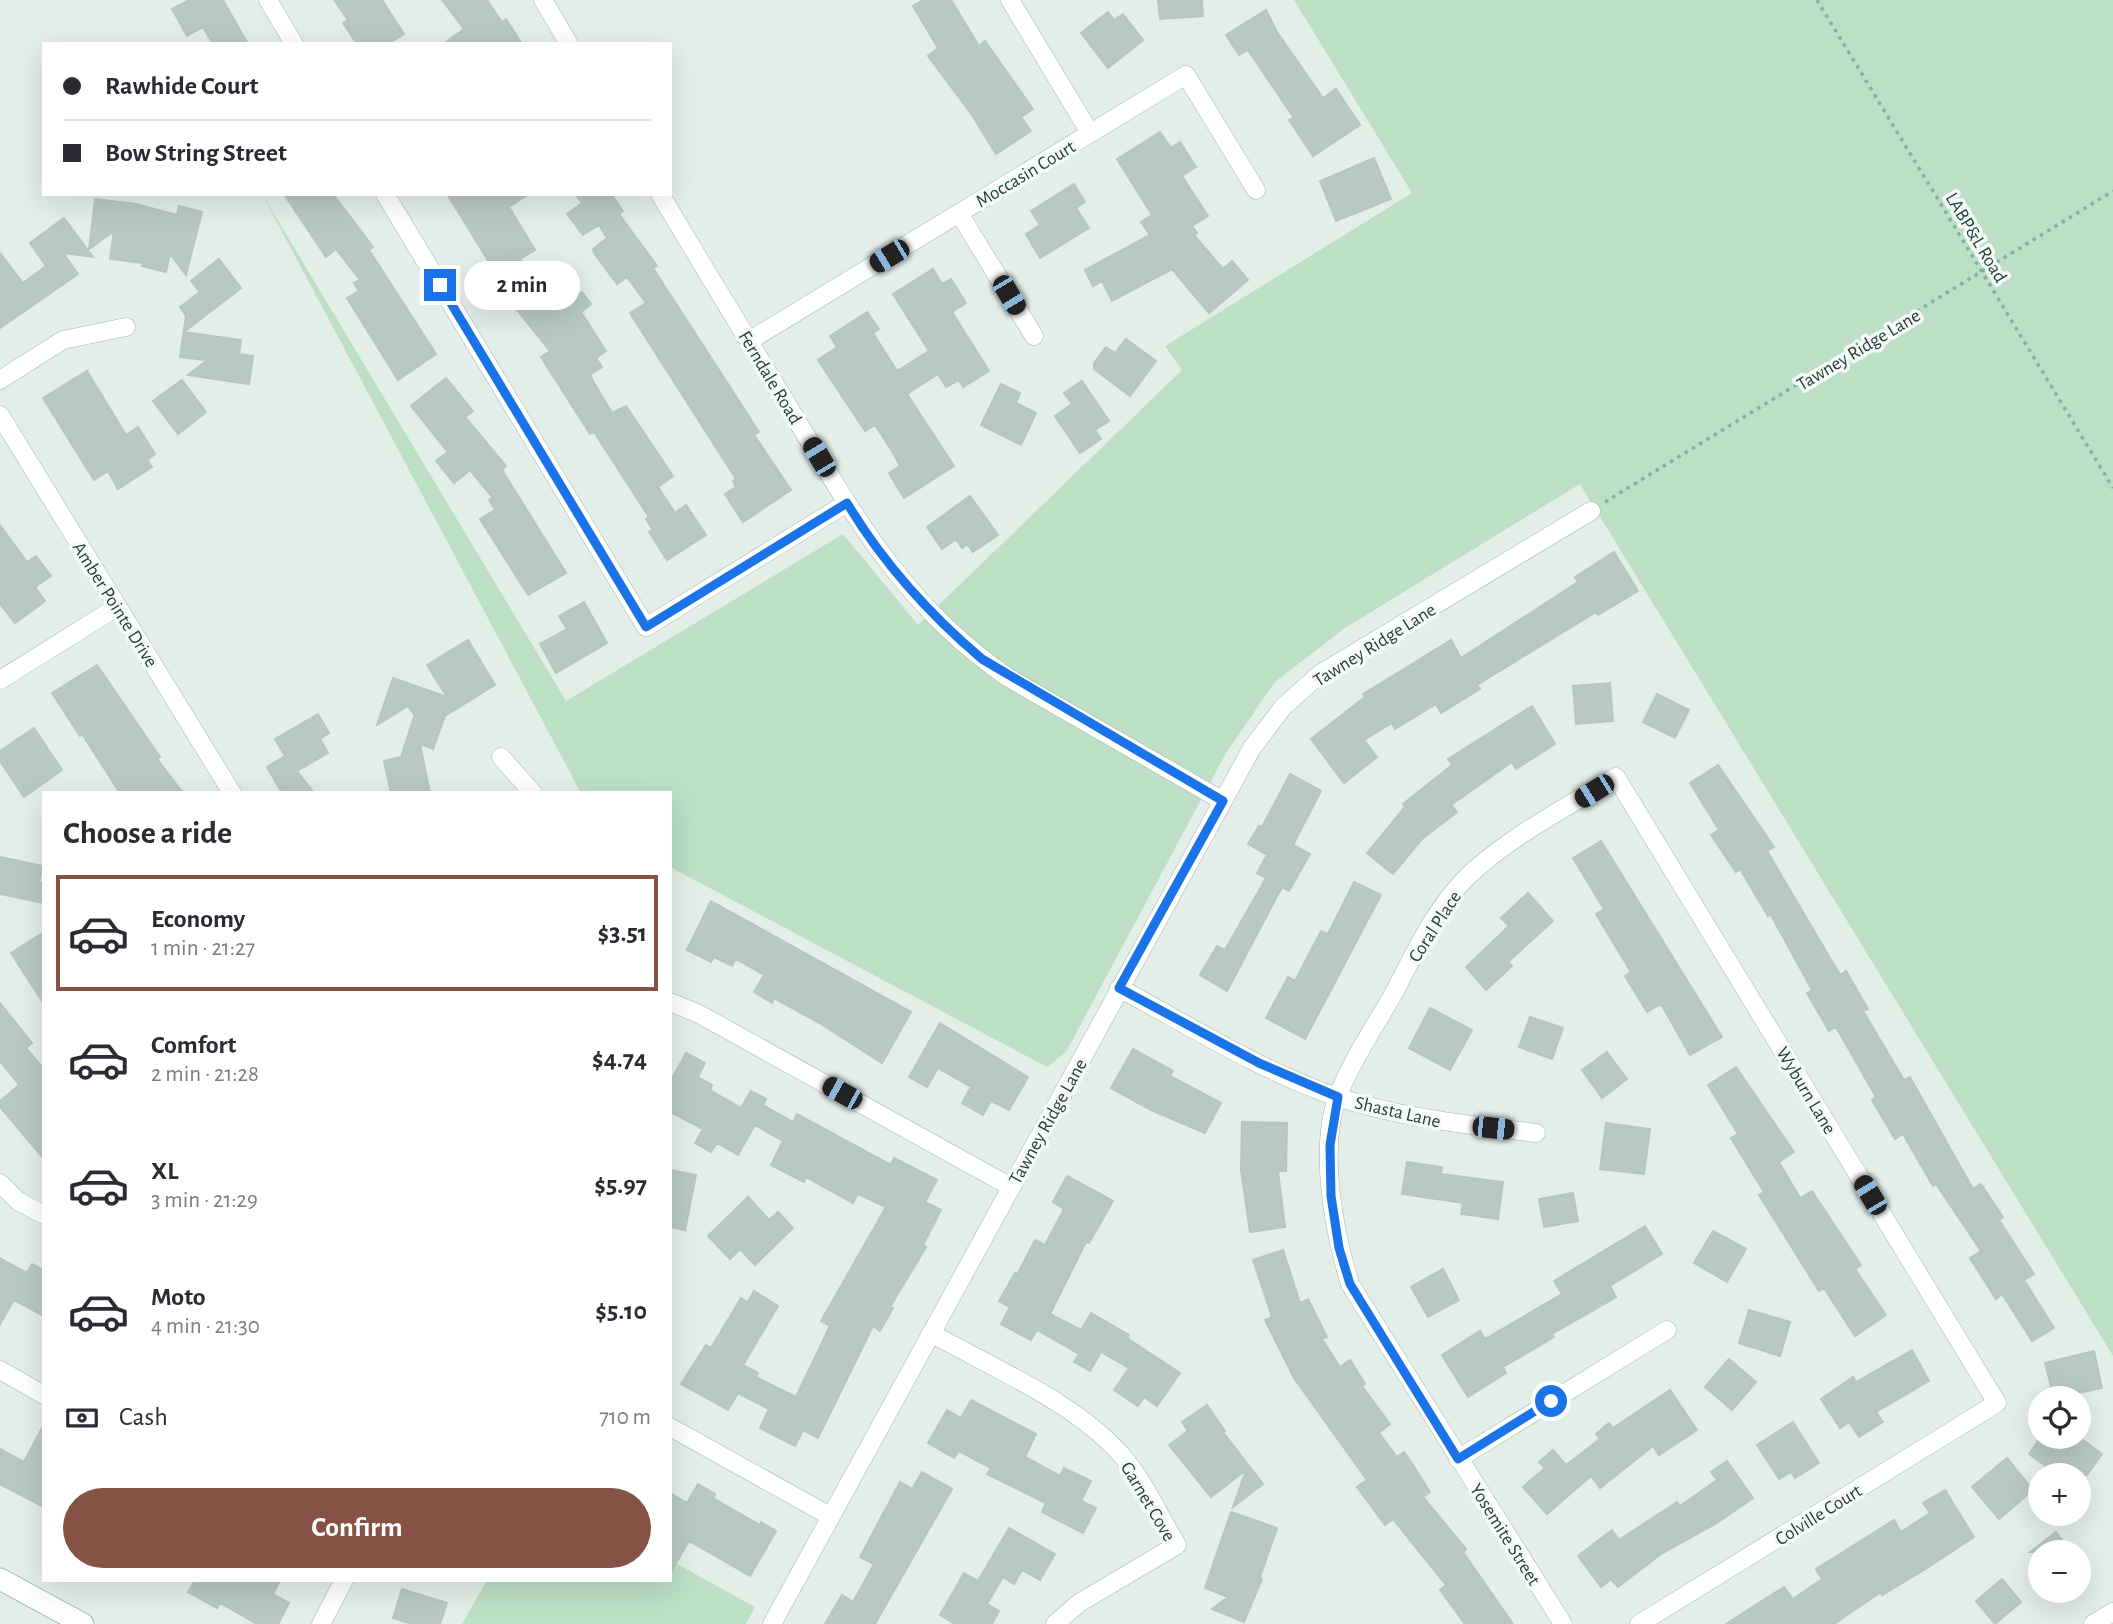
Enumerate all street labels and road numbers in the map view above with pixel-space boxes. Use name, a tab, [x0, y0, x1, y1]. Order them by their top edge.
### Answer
street label: Moccasin Court	[973, 137, 1079, 211]
street label: LABP&L Road	[1942, 190, 2010, 286]
street label: Tawney Ridge Lane	[1794, 306, 1924, 395]
street label: Ferndale Road	[734, 328, 805, 428]
street label: Amber Pointe Drive	[69, 539, 161, 671]
street label: Tawney Ridge Lane	[1310, 600, 1439, 691]
street label: Coral Place	[1405, 888, 1465, 966]
street label: Wyburn Lane	[1772, 1044, 1839, 1138]
street label: Tawney Ridge Lane	[1006, 1056, 1091, 1188]
street label: Shasta Lane	[1353, 1093, 1442, 1132]
street label: Garnet Cove	[1117, 1459, 1179, 1545]
street label: Yosemite Street	[1466, 1481, 1544, 1589]
street label: Colville Court	[1772, 1481, 1865, 1549]

